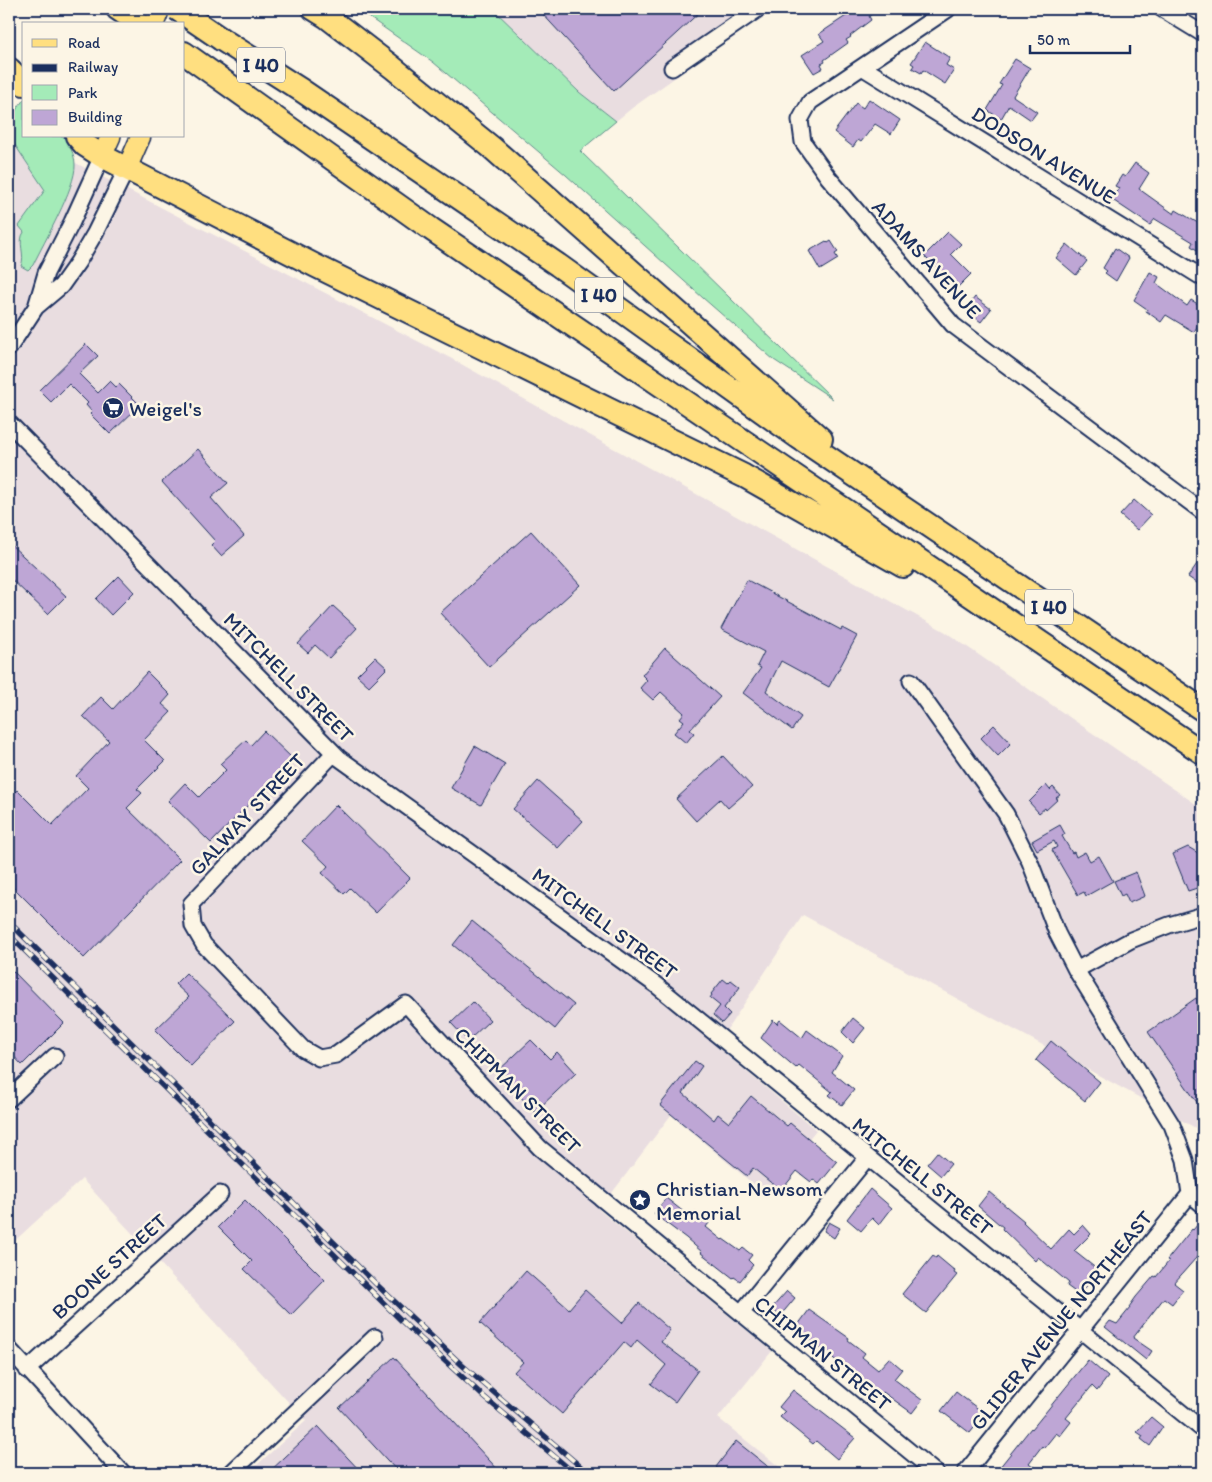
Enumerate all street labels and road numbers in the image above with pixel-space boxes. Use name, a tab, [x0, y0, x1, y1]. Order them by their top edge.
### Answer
road number: I 40	[237, 48, 285, 82]
street label: DODSON AVENUE	[967, 101, 1121, 209]
street label: ADAMS AVENUE	[867, 194, 987, 324]
road number: I 40	[575, 278, 623, 312]
road number: I 40	[1025, 590, 1073, 624]
street label: MITCHELL STREET	[219, 607, 359, 747]
street label: GALWAY STREET	[184, 748, 310, 880]
street label: MITCHELL STREET	[527, 862, 683, 984]
street label: CHIPMAN STREET	[450, 1022, 587, 1159]
street label: MITCHELL STREET	[848, 1112, 998, 1240]
street label: GLIDER AVENUE NORTHEAST	[965, 1205, 1157, 1435]
street label: BOONE STREET	[46, 1208, 172, 1324]
street label: CHIPMAN STREET	[750, 1290, 897, 1416]

